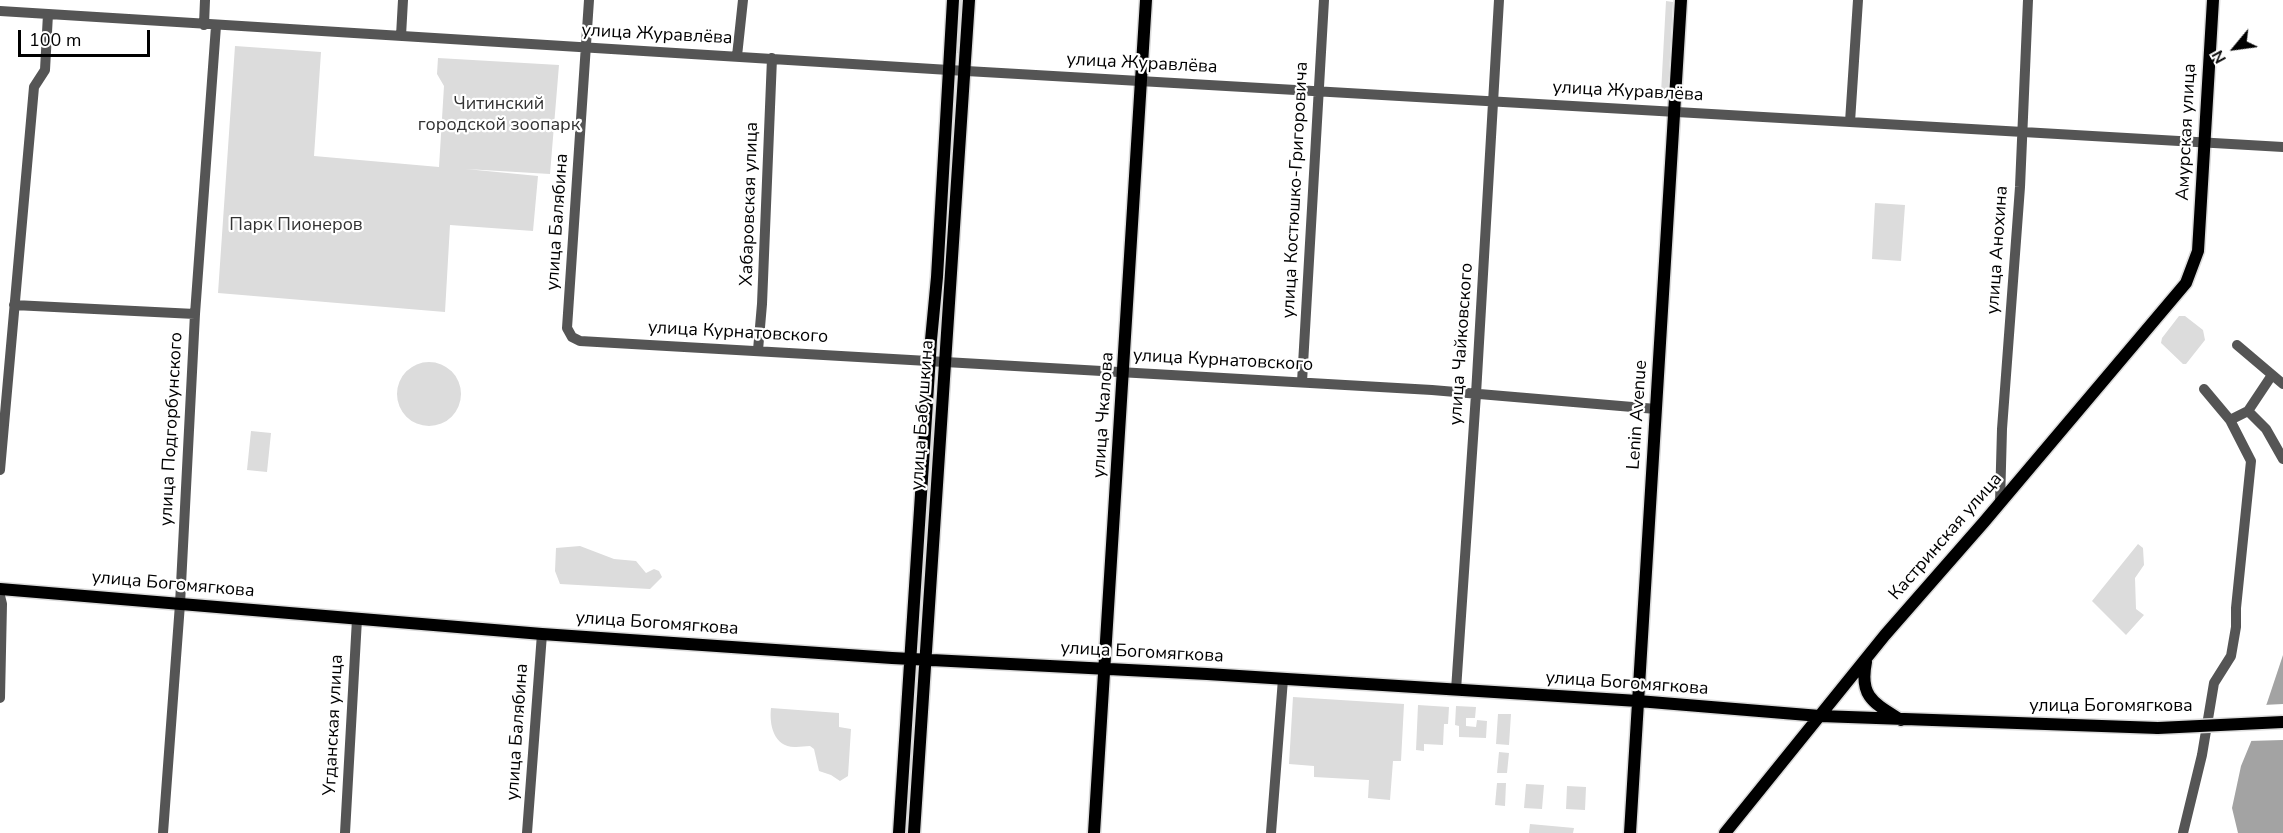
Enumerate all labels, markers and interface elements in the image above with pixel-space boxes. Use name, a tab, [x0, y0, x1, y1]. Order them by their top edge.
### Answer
scale bar	[21, 18, 153, 56]
north arrow	[2205, 18, 2265, 78]
street label: улица Журавлёва	[581, 20, 733, 50]
text: 100 m	[29, 28, 81, 52]
text: N	[2207, 46, 2232, 67]
street label: улица Журавлёва	[1066, 49, 1218, 79]
street label: улица Костюшко-Григоровича	[1278, 61, 1314, 319]
street label: Амурская улица	[2173, 63, 2201, 201]
street label: улица Журавлёва	[1552, 77, 1704, 107]
park label: Читинский городской зоопарк	[418, 94, 580, 136]
street label: Хабаровская улица	[736, 122, 764, 286]
street label: улица Балябина	[542, 153, 574, 291]
street label: улица Анохина	[1983, 185, 2013, 315]
park label: Парк Пионеров	[229, 215, 363, 237]
street label: улица Чайковского	[1446, 262, 1478, 426]
street label: улица Курнатовского	[647, 317, 829, 349]
street label: улица Подгорбунского	[156, 331, 188, 527]
street label: улица Бабушкина	[907, 339, 939, 491]
street label: улица Курнатовского	[1132, 345, 1314, 377]
street label: улица Чкалова	[1089, 351, 1119, 479]
street label: Lenin Avenue	[1623, 359, 1653, 471]
street label: Кастринская улица	[1885, 469, 2007, 605]
street label: улица Богомягкова	[91, 567, 255, 603]
street label: улица Богомягкова	[575, 608, 739, 640]
street label: улица Богомягкова	[1060, 638, 1224, 668]
street label: Угданская улица	[320, 654, 348, 796]
street label: улица Балябина	[502, 663, 534, 801]
street label: улица Богомягкова	[1545, 668, 1709, 700]
street label: улица Богомягкова	[2029, 696, 2193, 718]

